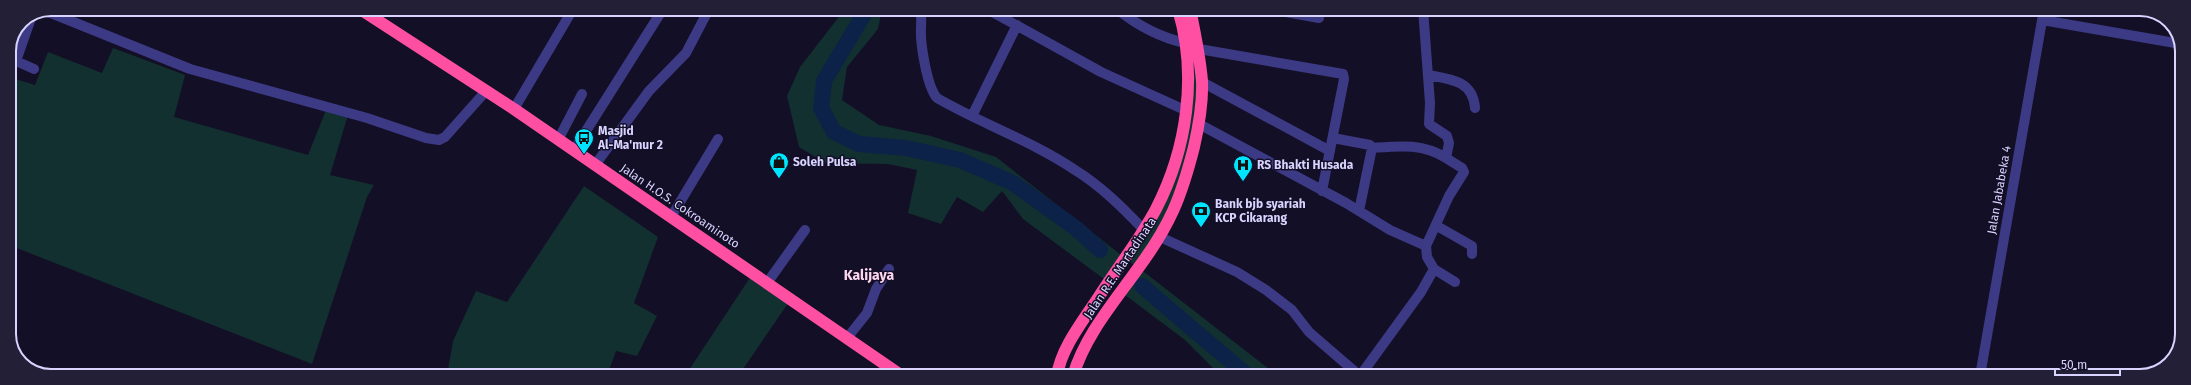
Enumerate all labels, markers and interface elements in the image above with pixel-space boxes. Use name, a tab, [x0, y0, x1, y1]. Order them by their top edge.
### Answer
place label: Masjid Al-Ma'mur 2	[597, 124, 663, 152]
bus stop icon: Masjid Al-Ma'mur 2	[573, 127, 595, 155]
street label: Jalan Jababeka 4	[1984, 144, 2014, 235]
shop icon: Soleh Pulsa	[768, 151, 790, 179]
hospital icon: RS Bhakti Husada	[1232, 154, 1254, 182]
place label: Soleh Pulsa	[793, 155, 857, 169]
place label: RS Bhakti Husada	[1257, 158, 1354, 172]
street label: Jalan H.O.S. Cokroaminoto	[618, 161, 742, 251]
place label: Bank bjb syariah KCP Cikarang	[1215, 197, 1306, 225]
bank icon: Bank bjb syariah KCP Cikarang	[1190, 200, 1212, 228]
street label: Jalan R.E. Martadinata	[1081, 215, 1159, 321]
district label: Kalijaya	[844, 267, 895, 284]
scale bar	[2055, 351, 2120, 377]
text: 50 m	[2061, 358, 2087, 372]

